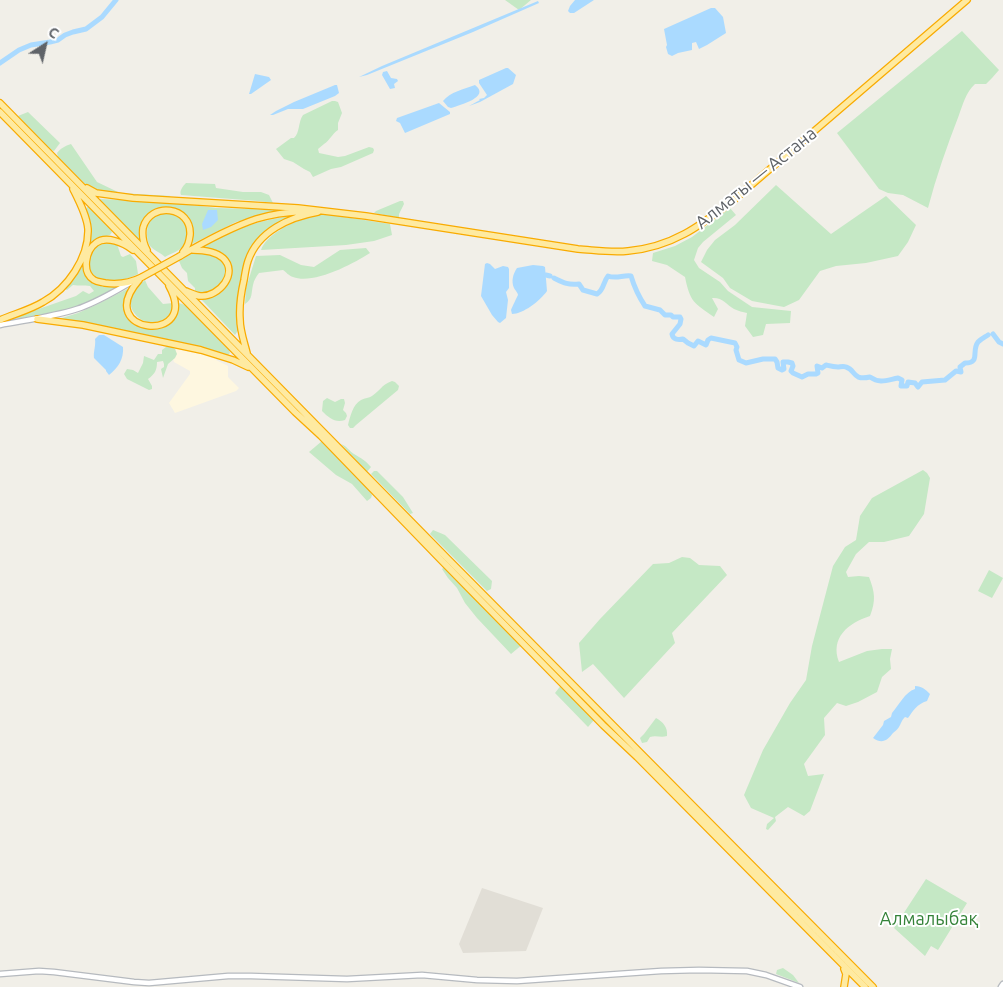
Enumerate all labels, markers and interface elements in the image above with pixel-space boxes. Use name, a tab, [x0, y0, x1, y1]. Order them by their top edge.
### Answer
north arrow	[20, 20, 70, 70]
text: С	[45, 24, 62, 42]
street label: Алматы — Астана	[691, 122, 821, 234]
park label: Алмалыбақ	[880, 908, 978, 930]

